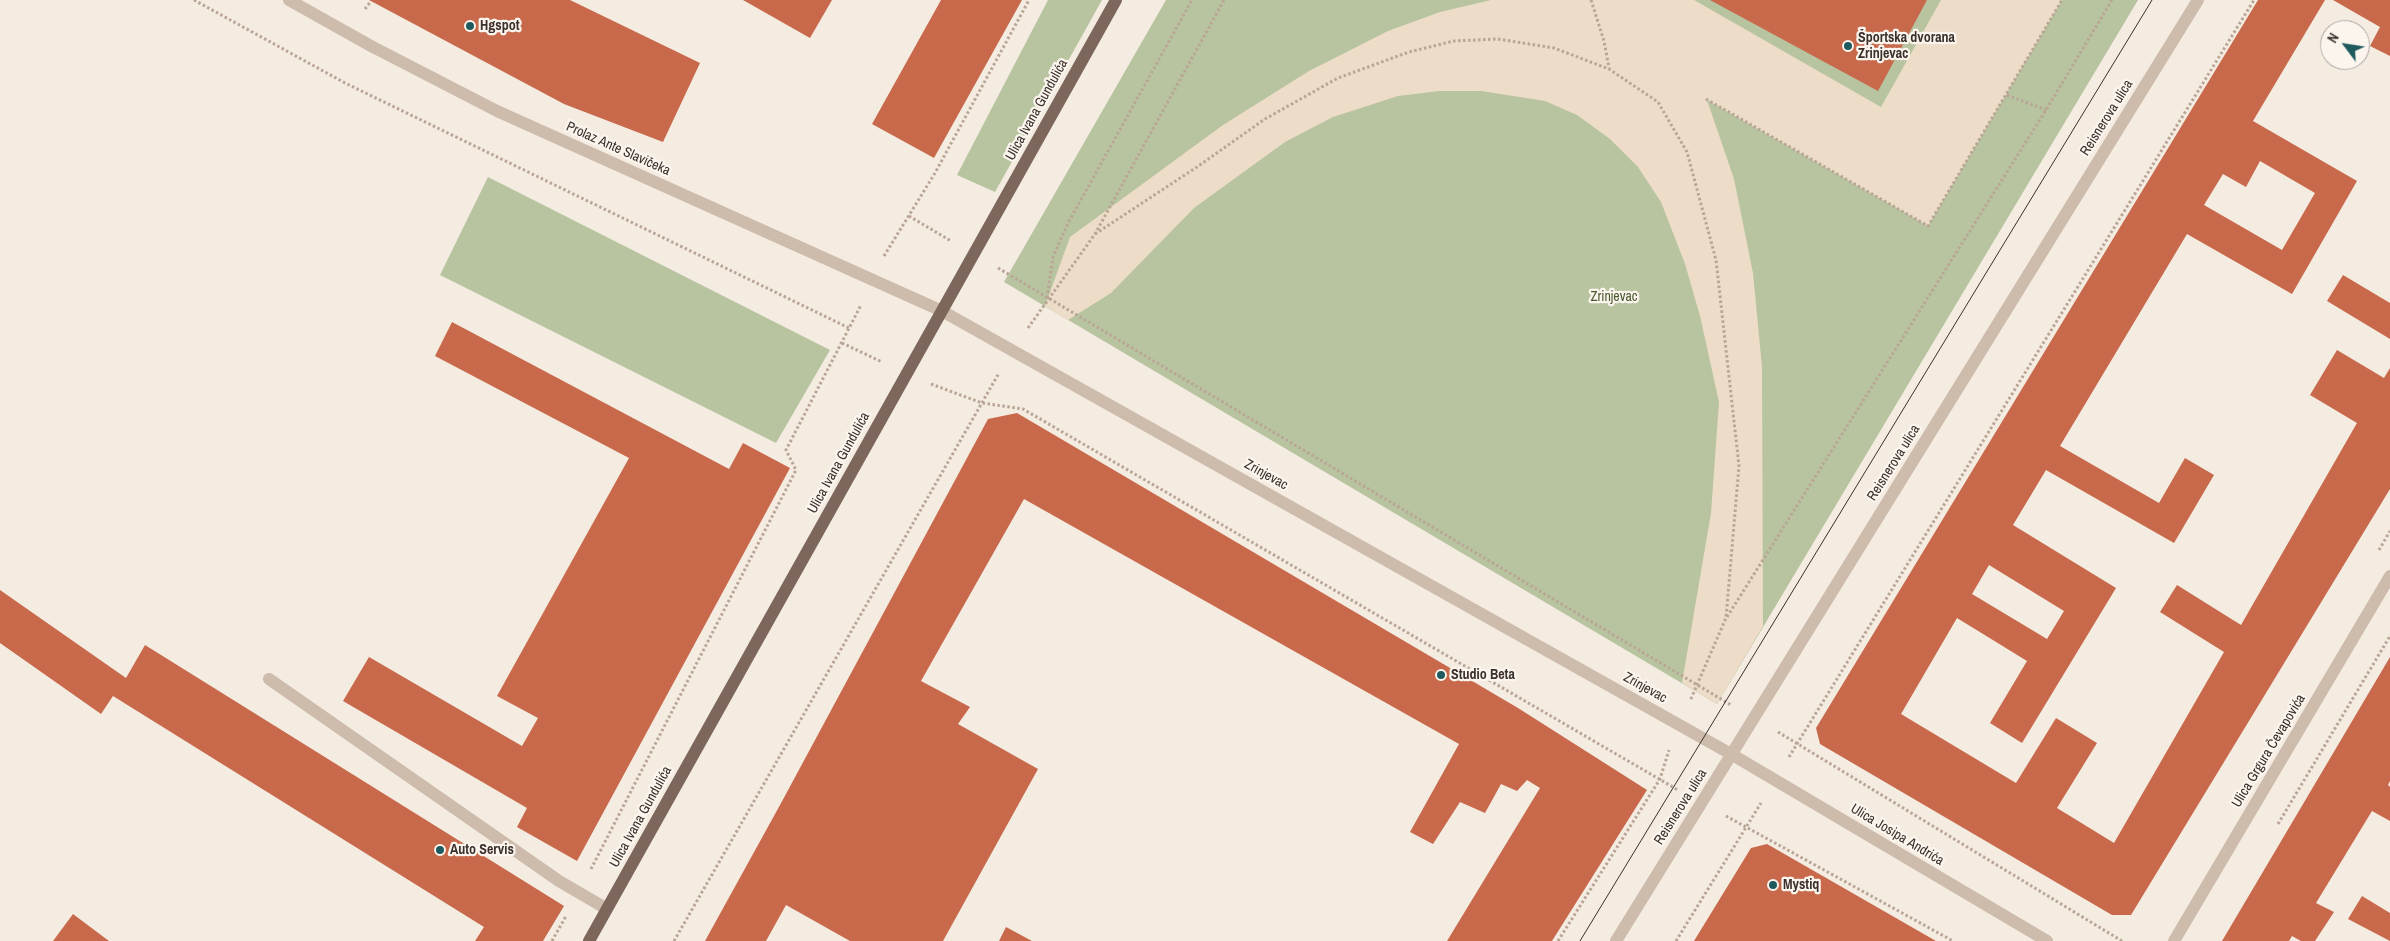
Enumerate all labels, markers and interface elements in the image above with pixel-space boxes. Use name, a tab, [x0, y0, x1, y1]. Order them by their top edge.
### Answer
place label: Hgspot	[480, 18, 520, 34]
marker: Hgspot	[464, 20, 476, 32]
north arrow	[2320, 20, 2370, 70]
place label: Športska dvorana Zrinjevac	[1858, 30, 1955, 62]
text: N	[2323, 30, 2343, 46]
marker: Športska dvorana Zrinjevac	[1842, 40, 1854, 52]
street label: Ulica Ivana Gundulića	[1002, 57, 1072, 163]
street label: Reisnerova ulica	[2077, 77, 2137, 159]
street label: Prolaz Ante Slavičeka	[563, 118, 673, 180]
park label: Zrinjevac	[1590, 289, 1638, 305]
street label: Ulica Ivana Gundulića	[804, 410, 874, 516]
street label: Reisnerova ulica	[1864, 422, 1924, 504]
street label: Zrinjevac	[1241, 456, 1291, 494]
place label: Studio Beta	[1451, 667, 1515, 683]
marker: Studio Beta	[1435, 669, 1447, 681]
street label: Zrinjevac	[1620, 669, 1670, 707]
street label: Ulica Grgura Čevapovića	[2229, 691, 2309, 811]
street label: Ulica Ivana Gundulića	[606, 764, 676, 870]
street label: Reisnerova ulica	[1651, 766, 1711, 848]
street label: Ulica Josipa Andrića	[1847, 801, 1947, 869]
place label: Auto Servis	[450, 842, 514, 858]
marker: Auto Servis	[434, 844, 446, 856]
place label: Mystiq	[1783, 877, 1819, 893]
marker: Mystiq	[1767, 879, 1779, 891]

